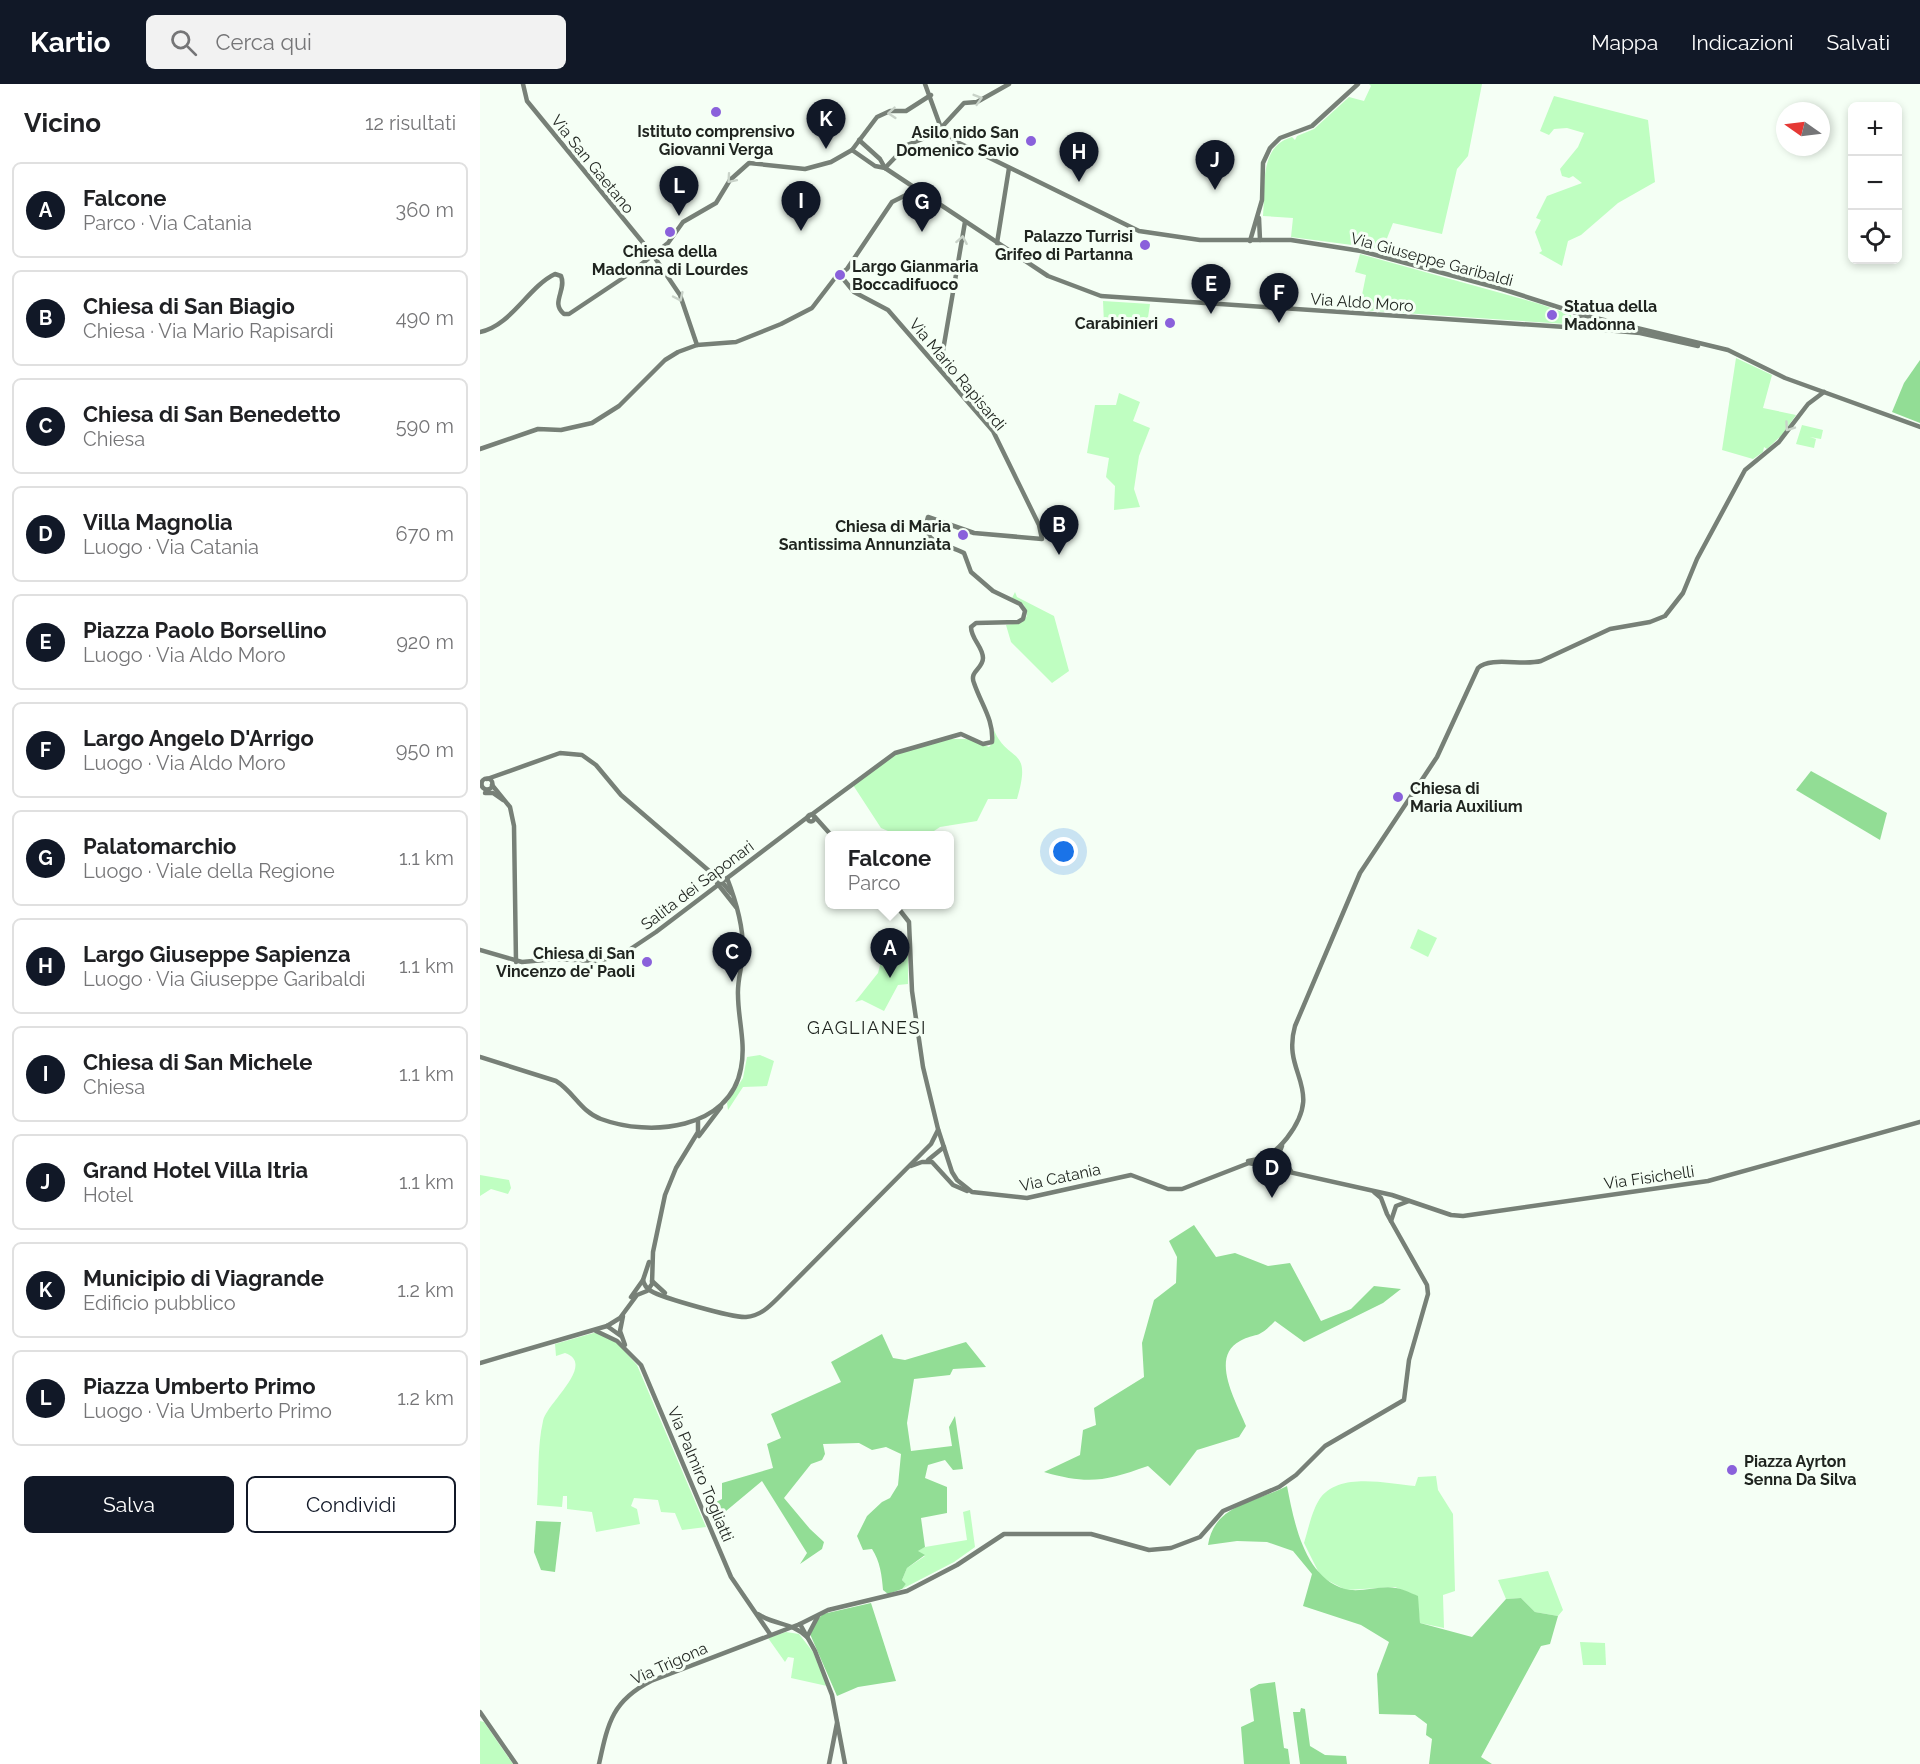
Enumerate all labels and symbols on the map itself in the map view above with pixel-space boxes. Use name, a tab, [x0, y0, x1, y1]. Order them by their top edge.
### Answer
one-way arrow	[973, 94, 983, 106]
pin: K	[806, 100, 846, 149]
north arrow	[1776, 102, 1830, 156]
marker: Istituto comprensivo Giovanni Verga	[709, 105, 723, 119]
one-way arrow	[888, 106, 897, 119]
street label: Via San Gaetano	[547, 111, 638, 217]
place label: Istituto comprensivo Giovanni Verga	[637, 122, 795, 159]
place label: Asilo nido San Domenico Savio	[896, 123, 1019, 160]
pin: H	[1060, 132, 1098, 182]
marker: Asilo nido San Domenico Savio	[1024, 134, 1038, 148]
pin: J	[1196, 141, 1234, 190]
pin: L	[660, 166, 698, 216]
one-way arrow	[727, 172, 738, 183]
pin: I	[782, 182, 820, 231]
pin: G	[902, 182, 942, 232]
marker: Chiesa della Madonna di Lourdes	[663, 225, 677, 239]
place label: Palazzo Turrisi Grifeo di Partanna	[995, 227, 1133, 264]
street label: Via Giuseppe Garibaldi	[1348, 229, 1515, 290]
one-way arrow	[955, 235, 968, 245]
marker: Palazzo Turrisi Grifeo di Partanna	[1138, 238, 1152, 252]
place label: Chiesa della Madonna di Lourdes	[592, 242, 748, 279]
place label: Largo Gianmaria Boccadifuoco	[852, 257, 978, 294]
pin: E	[1192, 264, 1230, 314]
marker: Largo Gianmaria Boccadifuoco	[833, 268, 847, 282]
pin: F	[1260, 274, 1298, 323]
street label: Via Aldo Moro	[1310, 289, 1414, 316]
one-way arrow	[672, 291, 684, 302]
place label: Statua della Madonna	[1564, 297, 1657, 334]
marker: Statua della Madonna	[1545, 308, 1559, 322]
place label: Carabinieri	[1075, 314, 1158, 333]
street label: Via Mario Rapisardi	[905, 315, 1010, 434]
marker: Carabinieri	[1163, 316, 1177, 330]
one-way arrow	[1785, 421, 1796, 432]
pin: B	[1040, 506, 1078, 555]
place label: Chiesa di Maria Santissima Annunziata	[779, 517, 951, 554]
marker: Chiesa di Maria Santissima Annunziata	[956, 528, 970, 542]
place label: Chiesa di Maria Auxilium	[1410, 779, 1523, 816]
marker: Chiesa di Maria Auxilium	[1391, 790, 1405, 804]
street label: Salita dei Saponari	[637, 837, 757, 934]
your location	[1049, 837, 1078, 866]
pin: A	[870, 928, 910, 978]
pin: C	[712, 932, 752, 982]
place label: Chiesa di San Vincenzo de' Paoli	[496, 944, 635, 981]
marker: Chiesa di San Vincenzo de' Paoli	[640, 955, 654, 969]
district label: GAGLIANESI	[807, 1017, 927, 1038]
pin: D	[1252, 1148, 1292, 1198]
street label: Via Catania	[1018, 1160, 1102, 1195]
street label: Via Fisichelli	[1603, 1162, 1695, 1193]
street label: Via Palmiro Togliatti	[663, 1404, 738, 1545]
place label: Piazza Ayrton Senna Da Silva	[1744, 1452, 1856, 1489]
marker: Piazza Ayrton Senna Da Silva	[1725, 1463, 1739, 1477]
street label: Via Trigona	[628, 1638, 710, 1689]

